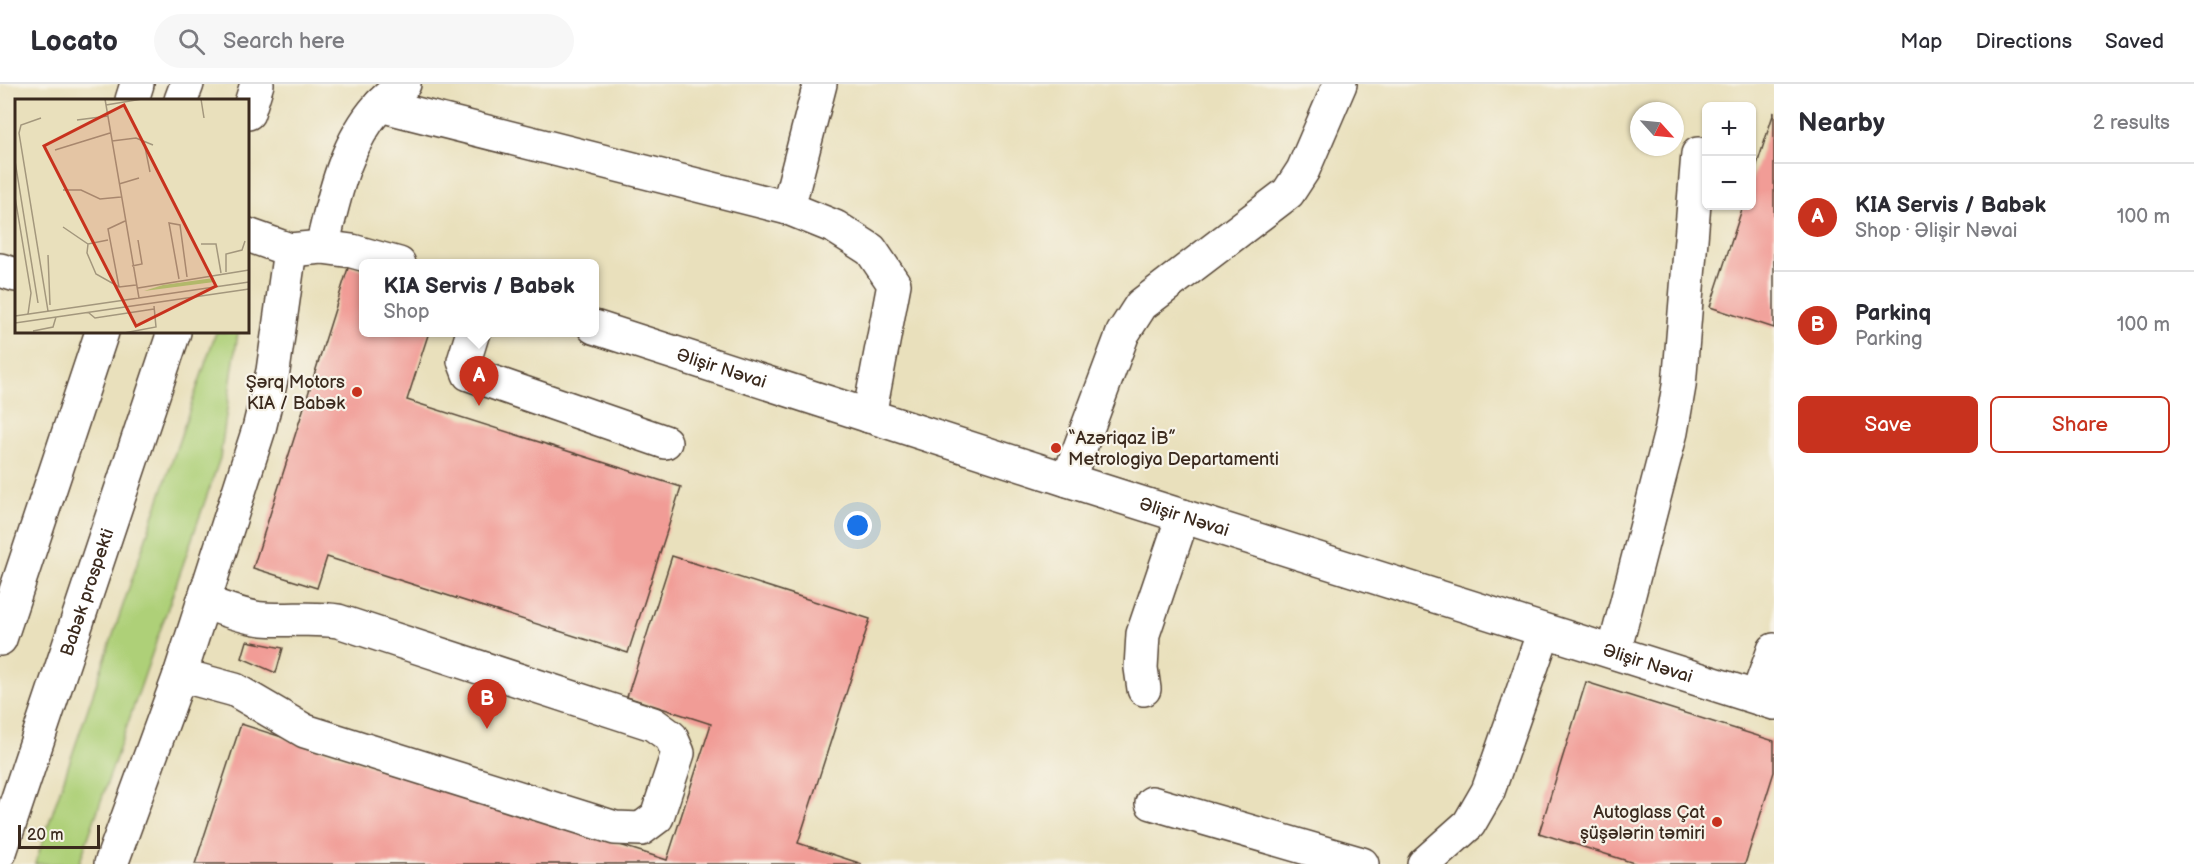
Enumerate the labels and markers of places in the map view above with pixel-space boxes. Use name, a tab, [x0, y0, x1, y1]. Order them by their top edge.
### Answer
pin: A	[460, 356, 498, 406]
place label: Şərq Motors KIA / Babək	[246, 372, 345, 414]
marker: Şərq Motors KIA / Babək	[350, 385, 364, 399]
place label: “Azəriqaz İB” Metrologiya Departamenti	[1068, 427, 1279, 470]
marker: “Azəriqaz İB” Metrologiya Departamenti	[1049, 441, 1063, 455]
pin: B	[468, 680, 506, 729]
place label: Autoglass Çat şüşələrin təmiri	[1580, 802, 1705, 844]
marker: Autoglass Çat şüşələrin təmiri	[1710, 815, 1724, 829]

